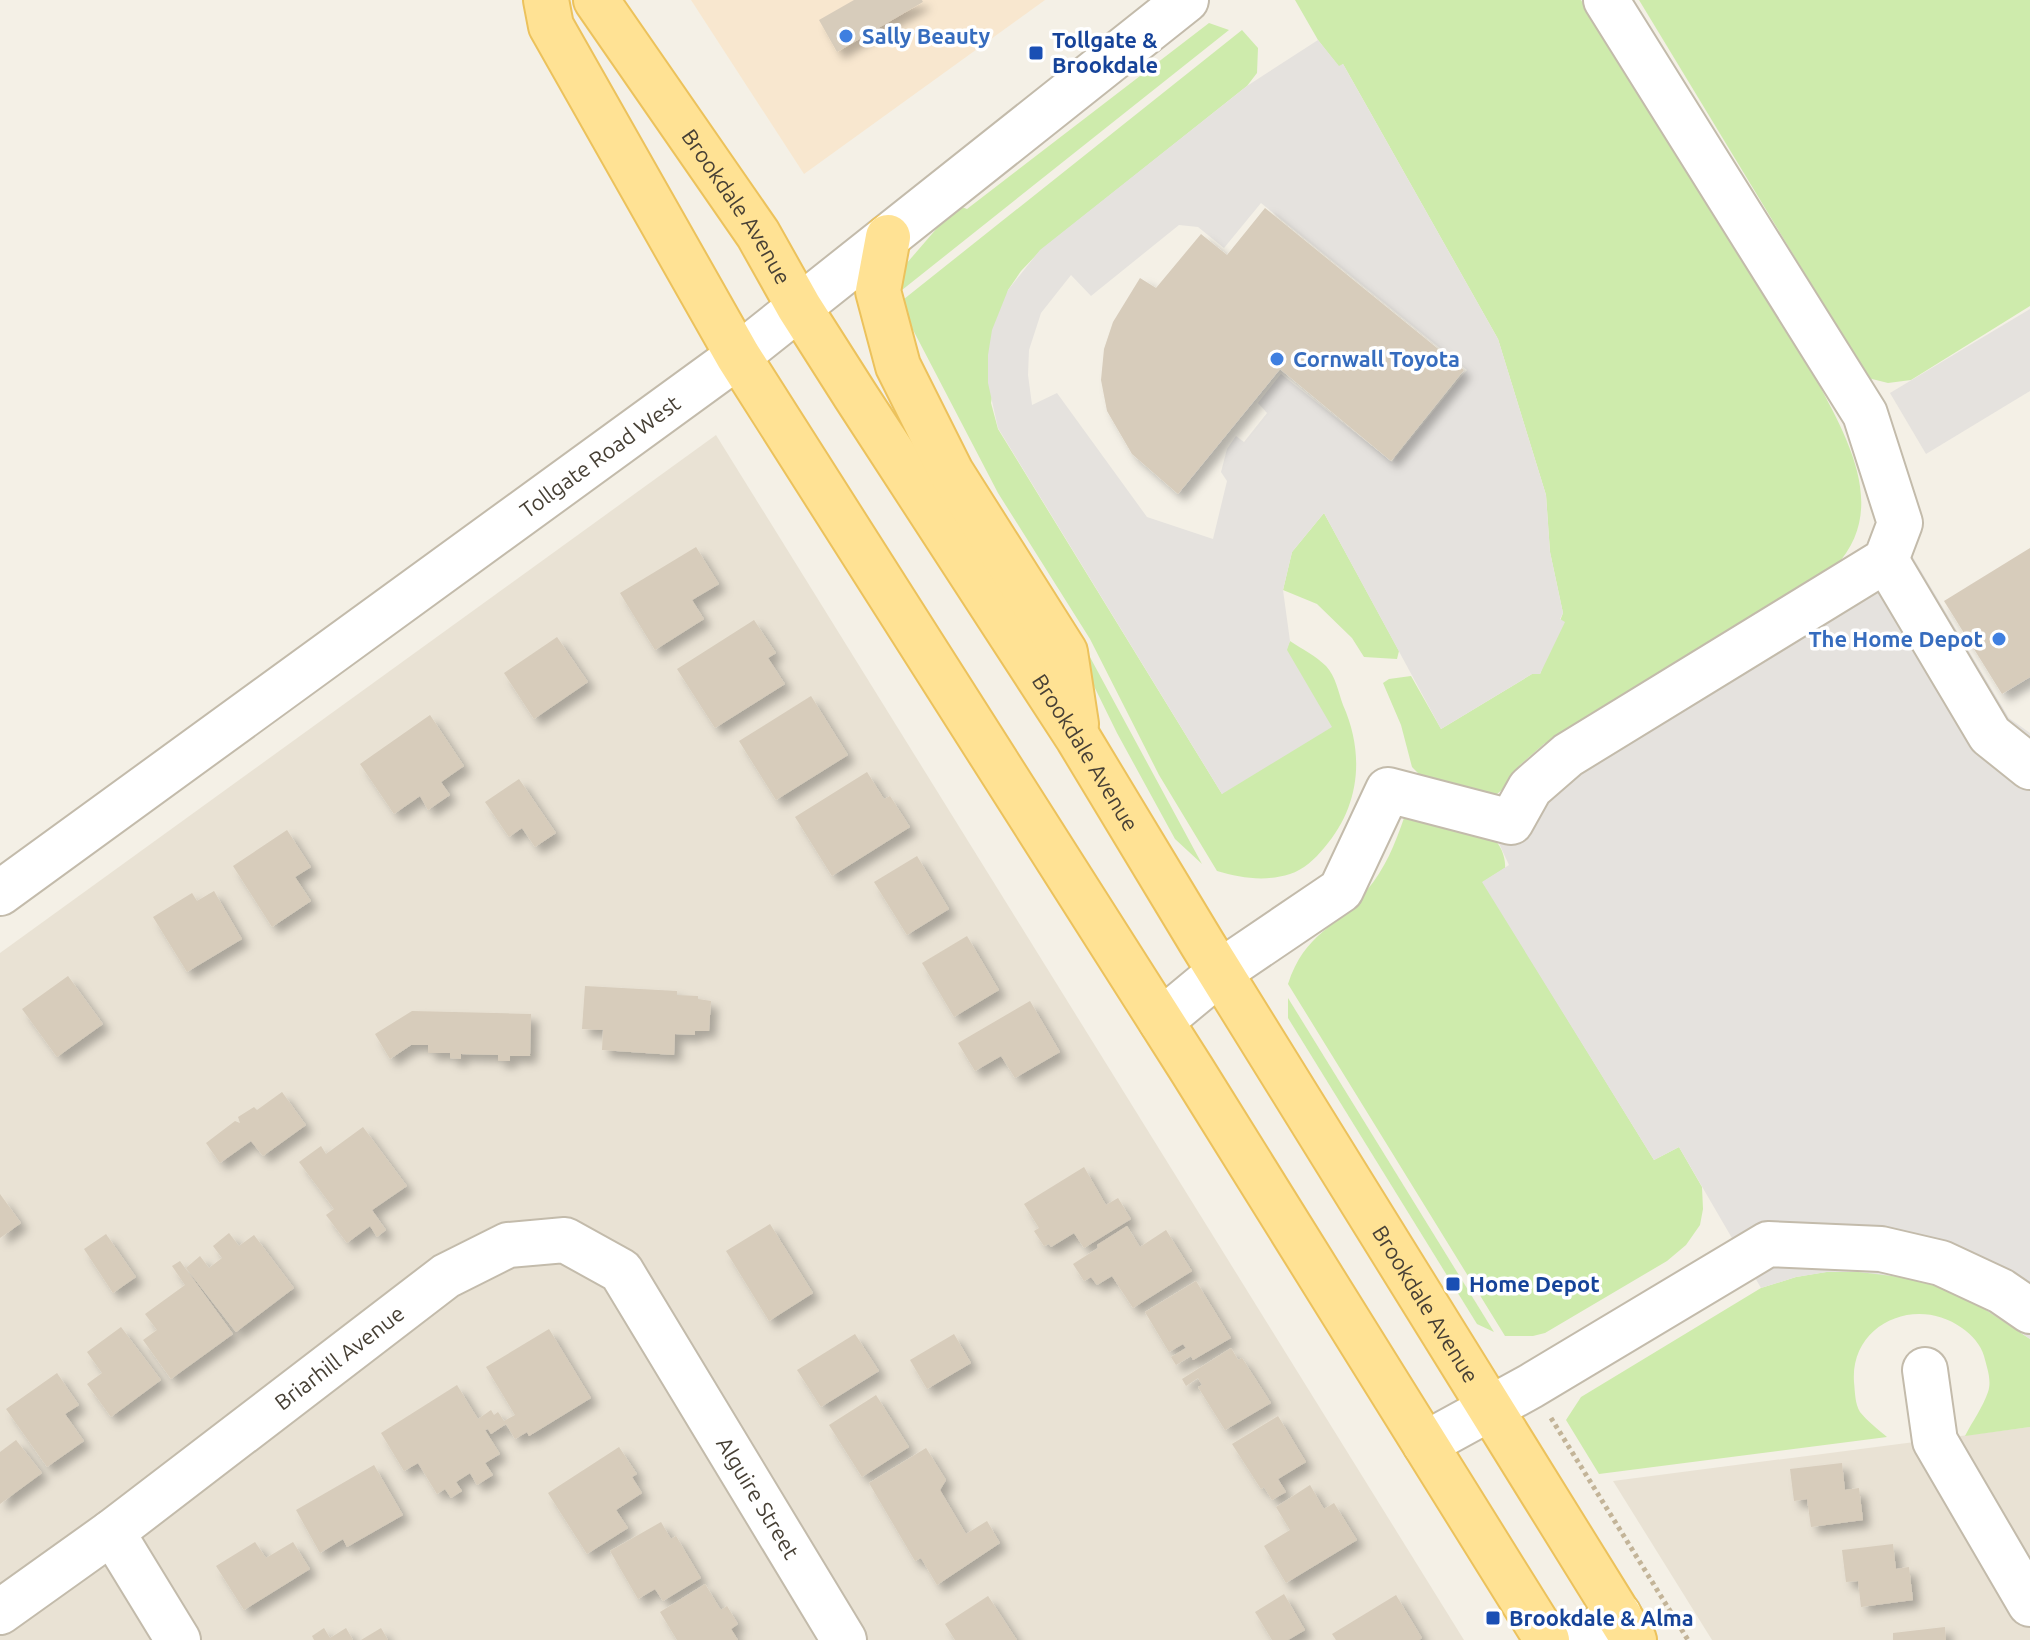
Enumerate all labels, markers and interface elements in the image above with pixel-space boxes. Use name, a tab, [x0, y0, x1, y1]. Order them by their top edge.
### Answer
place label: Sally Beauty	[862, 23, 990, 48]
marker: Sally Beauty	[837, 27, 855, 45]
place label: Tollgate & Brookdale	[1052, 27, 1158, 77]
marker: Tollgate & Brookdale	[1027, 44, 1045, 62]
street label: Brookdale Avenue	[677, 124, 796, 288]
place label: Cornwall Toyota	[1293, 346, 1460, 371]
marker: Cornwall Toyota	[1268, 350, 1286, 368]
street label: Tollgate Road West	[515, 389, 685, 522]
place label: The Home Depot	[1808, 626, 1983, 651]
marker: The Home Depot	[1990, 630, 2008, 648]
street label: Brookdale Avenue	[1028, 669, 1144, 835]
street label: Brookdale Avenue	[1368, 1221, 1484, 1387]
place label: Home Depot	[1469, 1271, 1600, 1296]
marker: Home Depot	[1444, 1275, 1462, 1293]
street label: Briarhill Avenue	[269, 1300, 408, 1415]
street label: Alguire Street	[712, 1432, 805, 1563]
place label: Brookdale & Alma	[1509, 1605, 1694, 1630]
marker: Brookdale & Alma	[1484, 1609, 1502, 1627]

